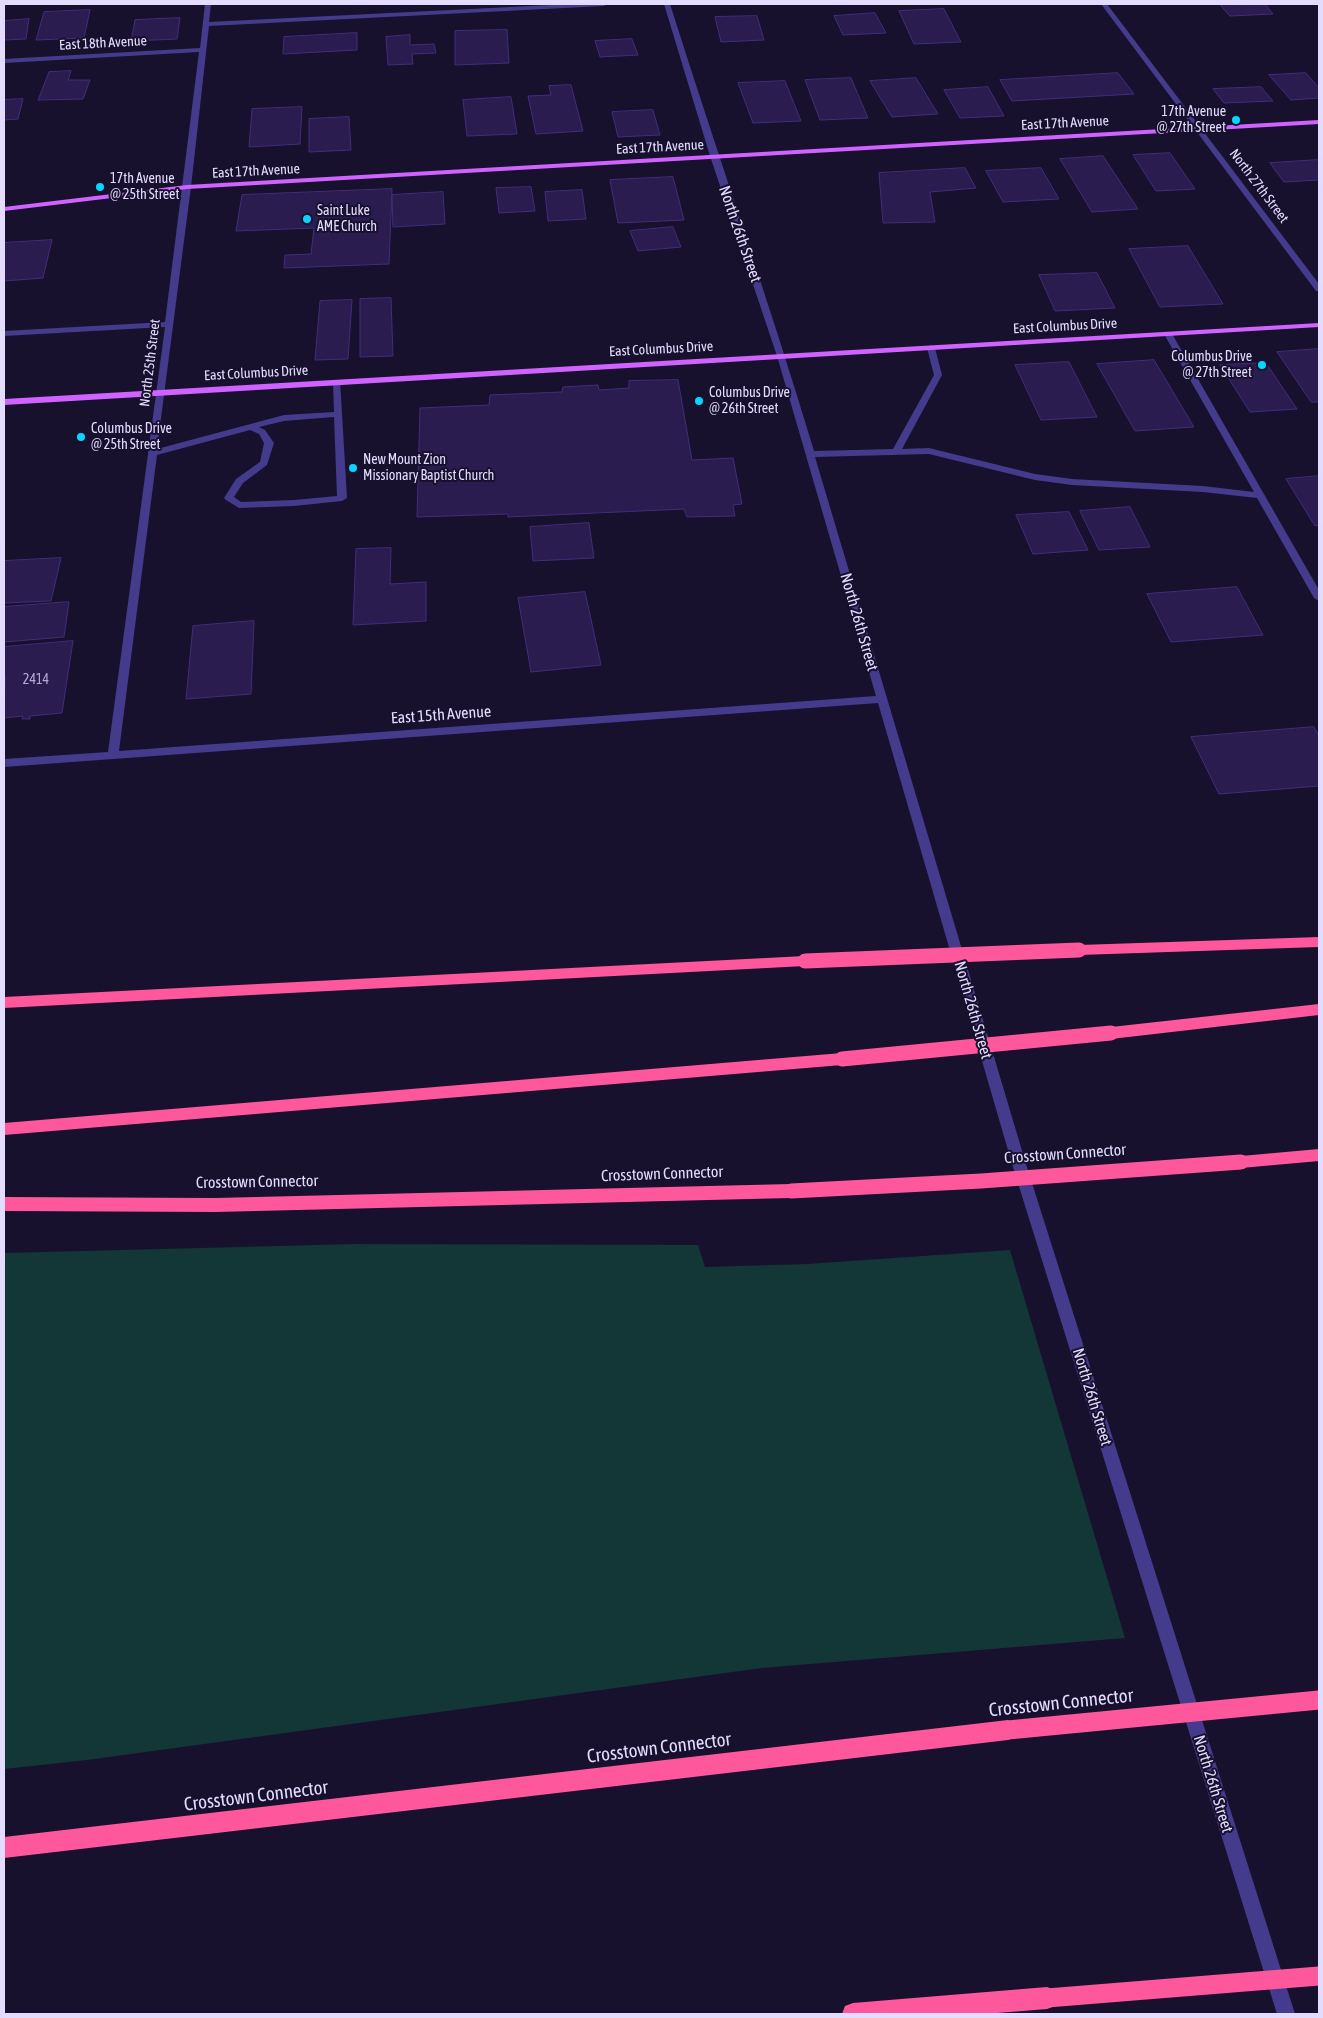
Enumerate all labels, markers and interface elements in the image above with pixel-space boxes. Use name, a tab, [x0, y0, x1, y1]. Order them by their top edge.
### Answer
street label: East 18th Avenue	[59, 32, 147, 54]
place label: 17th Avenue @ 27th Street	[1157, 104, 1226, 136]
street label: East 17th Avenue	[1021, 112, 1109, 134]
marker: 17th Avenue @ 27th Street	[1230, 114, 1242, 126]
street label: East 17th Avenue	[616, 136, 704, 158]
street label: North 27th Street	[1226, 146, 1292, 226]
street label: East 17th Avenue	[212, 160, 300, 182]
place label: 17th Avenue @ 25th Street	[110, 171, 179, 203]
marker: 17th Avenue @ 25th Street	[94, 181, 106, 193]
street label: North 26th Street	[715, 183, 765, 285]
place label: Saint Luke AME Church	[317, 203, 377, 236]
marker: Saint Luke AME Church	[301, 213, 313, 225]
street label: East Columbus Drive	[1013, 315, 1117, 337]
street label: North 25th Street	[136, 318, 164, 408]
street label: East Columbus Drive	[609, 338, 713, 360]
place label: Columbus Drive @ 27th Street	[1171, 349, 1252, 382]
marker: Columbus Drive @ 27th Street	[1256, 359, 1268, 371]
street label: East Columbus Drive	[204, 362, 308, 384]
place label: Columbus Drive @ 26th Street	[709, 385, 790, 418]
marker: Columbus Drive @ 26th Street	[693, 395, 705, 407]
place label: Columbus Drive @ 25th Street	[91, 421, 172, 454]
marker: Columbus Drive @ 25th Street	[75, 431, 87, 443]
place label: New Mount Zion Missionary Baptist Church	[363, 452, 494, 484]
marker: New Mount Zion Missionary Baptist Church	[347, 462, 359, 474]
street label: North 26th Street	[836, 571, 882, 673]
house number: 2414	[23, 672, 49, 688]
street label: East 15th Avenue	[390, 702, 492, 728]
street label: North 26th Street	[950, 959, 996, 1061]
street label: Crosstown Connector	[1003, 1140, 1127, 1168]
street label: Crosstown Connector	[601, 1162, 723, 1186]
street label: Crosstown Connector	[196, 1171, 318, 1193]
street label: North 26th Street	[1068, 1346, 1116, 1448]
street label: Crosstown Connector	[988, 1684, 1134, 1722]
street label: Crosstown Connector	[586, 1728, 732, 1768]
street label: North 26th Street	[1189, 1733, 1237, 1835]
street label: Crosstown Connector	[183, 1776, 329, 1816]

